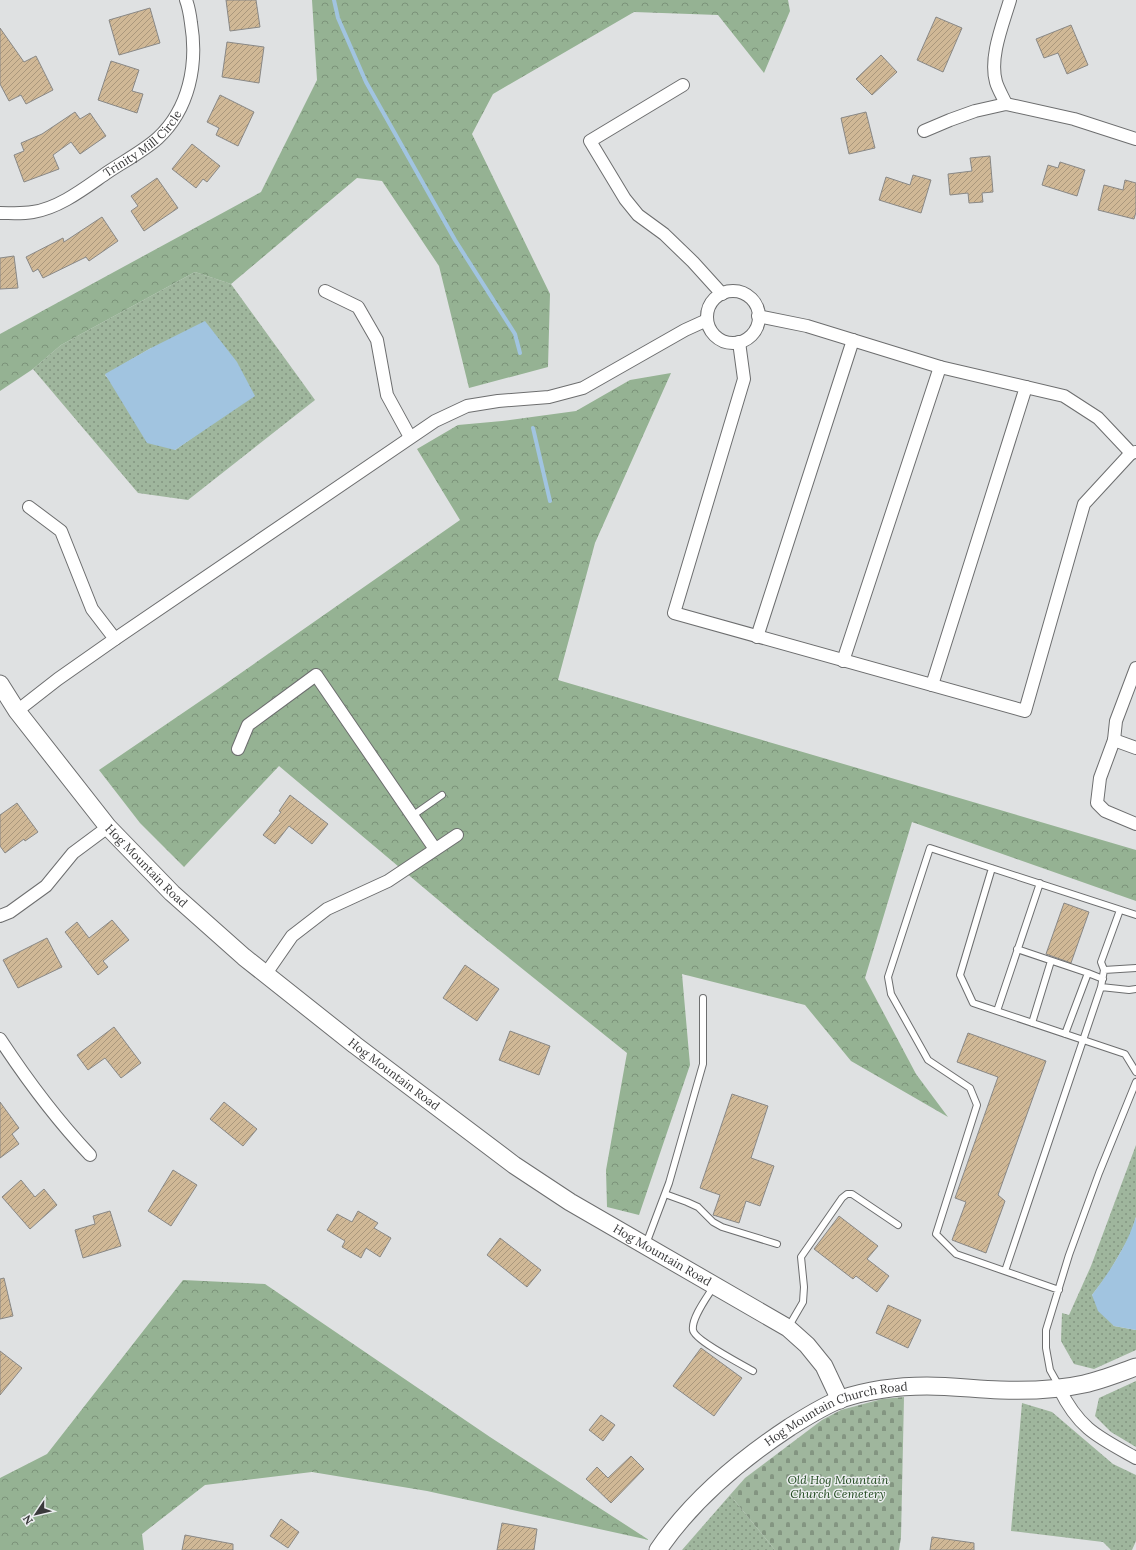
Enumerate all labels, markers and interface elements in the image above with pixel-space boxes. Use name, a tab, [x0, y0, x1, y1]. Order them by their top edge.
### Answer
street label: Trinity Mill Circle	[100, 107, 185, 180]
street label: Hog Mountain Road	[102, 821, 191, 910]
street label: Hog Mountain Road	[345, 1035, 443, 1113]
street label: Hog Mountain Road	[611, 1221, 714, 1289]
street label: Hog Mountain Church Road	[761, 1379, 908, 1449]
park label: Old Hog Mountain Church Cemetery	[787, 1472, 889, 1501]
north arrow	[16, 1494, 56, 1534]
text: N	[19, 1512, 36, 1527]

